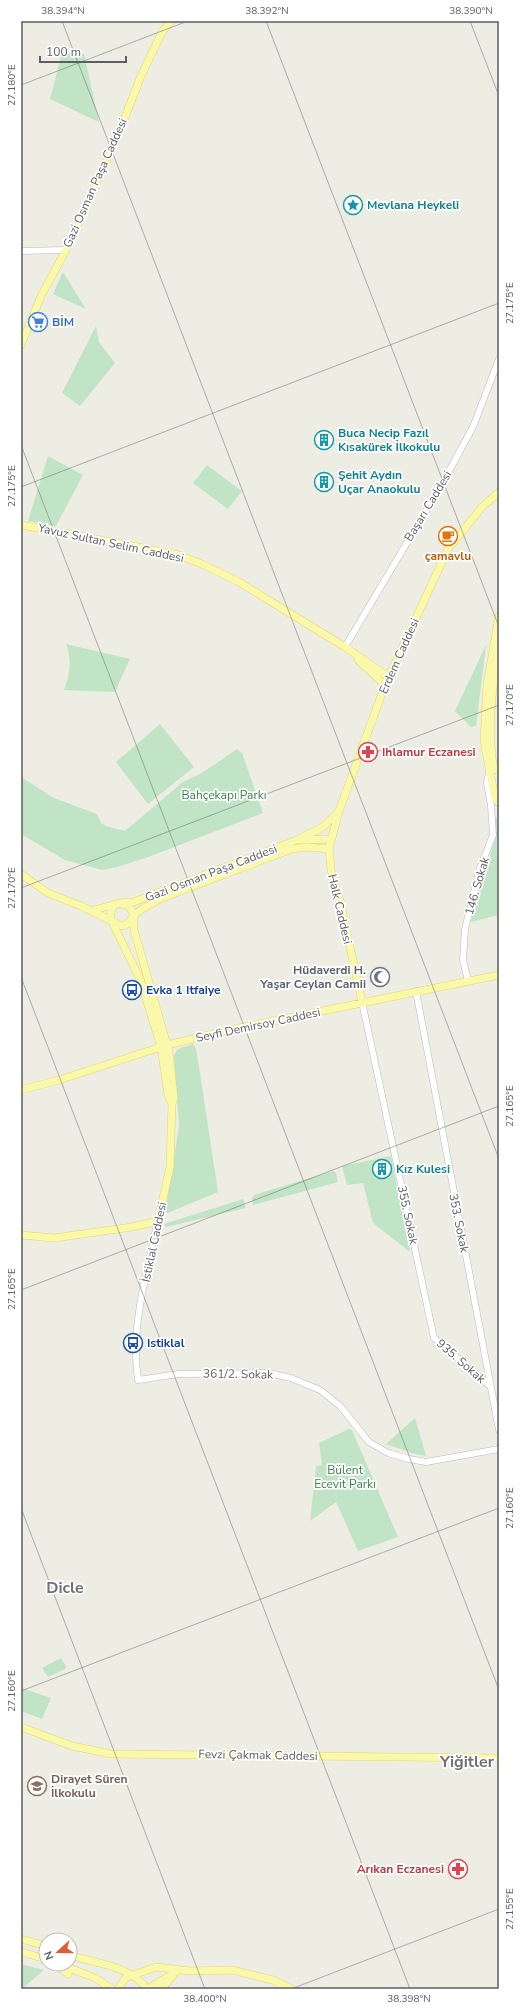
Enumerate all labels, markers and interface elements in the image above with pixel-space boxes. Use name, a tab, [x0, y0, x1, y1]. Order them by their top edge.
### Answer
text: 38.394°N	[41, 4, 85, 18]
text: 38.392°N	[245, 4, 289, 18]
text: 38.390°N	[449, 4, 493, 18]
scale bar	[40, 38, 126, 64]
text: 100 m	[46, 44, 81, 60]
text: 27.180°E	[5, 64, 19, 106]
street label: Gazi Osman Paşa Caddesi	[59, 116, 131, 250]
place icon: Mevlana Heykeli	[342, 194, 364, 216]
place label: Mevlana Heykeli	[367, 197, 459, 213]
text: 27.175°E	[503, 282, 517, 324]
supermarket icon: BİM	[27, 311, 49, 333]
place label: BİM	[52, 314, 74, 330]
place label: Buca Necip Fazıl Kısakürek İlkokulu	[338, 425, 440, 455]
building icon: Buca Necip Fazıl Kısakürek İlkokulu	[313, 429, 335, 451]
text: 27.175°E	[5, 465, 19, 507]
place label: Şehit Aydın Uçar Anaokulu	[338, 467, 421, 497]
street label: Başarı Caddesi	[401, 468, 455, 544]
building icon: Şehit Aydın Uçar Anaokulu	[313, 471, 335, 493]
street label: Yavuz Sultan Selim Caddesi	[36, 520, 185, 566]
cafe icon: çamavlu	[437, 525, 459, 547]
place label: çamavlu	[425, 548, 471, 564]
street label: Erdem Caddesi	[375, 616, 423, 696]
text: 27.170°E	[503, 684, 517, 726]
pharmacy icon: Ihlamur Eczanesi	[357, 741, 379, 763]
place label: Ihlamur Eczanesi	[382, 744, 476, 760]
park label: Bahçekapı Parkı	[181, 787, 267, 803]
street label: Gazi Osman Paşa Caddesi	[143, 840, 279, 906]
street label: 146. Sokak	[461, 854, 493, 917]
text: 27.170°E	[5, 867, 19, 909]
street label: Halk Caddesi	[324, 872, 356, 946]
place label: Hüdaverdi H. Yaşar Ceylan Camii	[259, 962, 366, 992]
mosque icon: Hüdaverdi H. Yaşar Ceylan Camii	[369, 966, 391, 988]
bus stop icon: Evka 1 Itfaiye	[121, 979, 143, 1001]
place label: Evka 1 Itfaiye	[146, 982, 221, 998]
street label: Seyfi Demirsoy Caddesi	[194, 1004, 322, 1046]
text: 27.165°E	[503, 1085, 517, 1127]
building icon: Kız Kulesi	[371, 1158, 393, 1180]
place label: Kız Kulesi	[396, 1161, 450, 1177]
street label: 355. Sokak	[394, 1184, 422, 1247]
street label: 353. Sokak	[445, 1192, 473, 1255]
street label: İstiklal Caddesi	[138, 1200, 170, 1284]
text: 27.165°E	[5, 1268, 19, 1310]
bus stop icon: Istiklal	[122, 1332, 144, 1354]
place label: Istiklal	[147, 1335, 185, 1351]
street label: 935. Sokak	[433, 1335, 490, 1387]
street label: 361/2. Sokak	[203, 1365, 274, 1383]
park label: Bülent Ecevit Parkı	[314, 1462, 376, 1492]
text: 27.160°E	[503, 1487, 517, 1529]
district label: Dicle	[46, 1577, 84, 1599]
text: 27.160°E	[5, 1670, 19, 1712]
street label: Fevzi Çakmak Caddesi	[198, 1746, 318, 1764]
district label: Yiğitler	[439, 1751, 495, 1773]
place label: Dirayet Süren İlkokulu	[51, 1771, 128, 1801]
school or university icon: Dirayet Süren İlkokulu	[26, 1775, 48, 1797]
pharmacy icon: Arıkan Eczanesi	[447, 1858, 469, 1880]
place label: Arıkan Eczanesi	[357, 1861, 444, 1877]
text: 27.155°E	[503, 1888, 517, 1930]
north arrow	[38, 1932, 78, 1972]
text: N	[41, 1949, 58, 1962]
text: 38.400°N	[183, 1992, 227, 2006]
text: 38.398°N	[387, 1992, 431, 2006]

